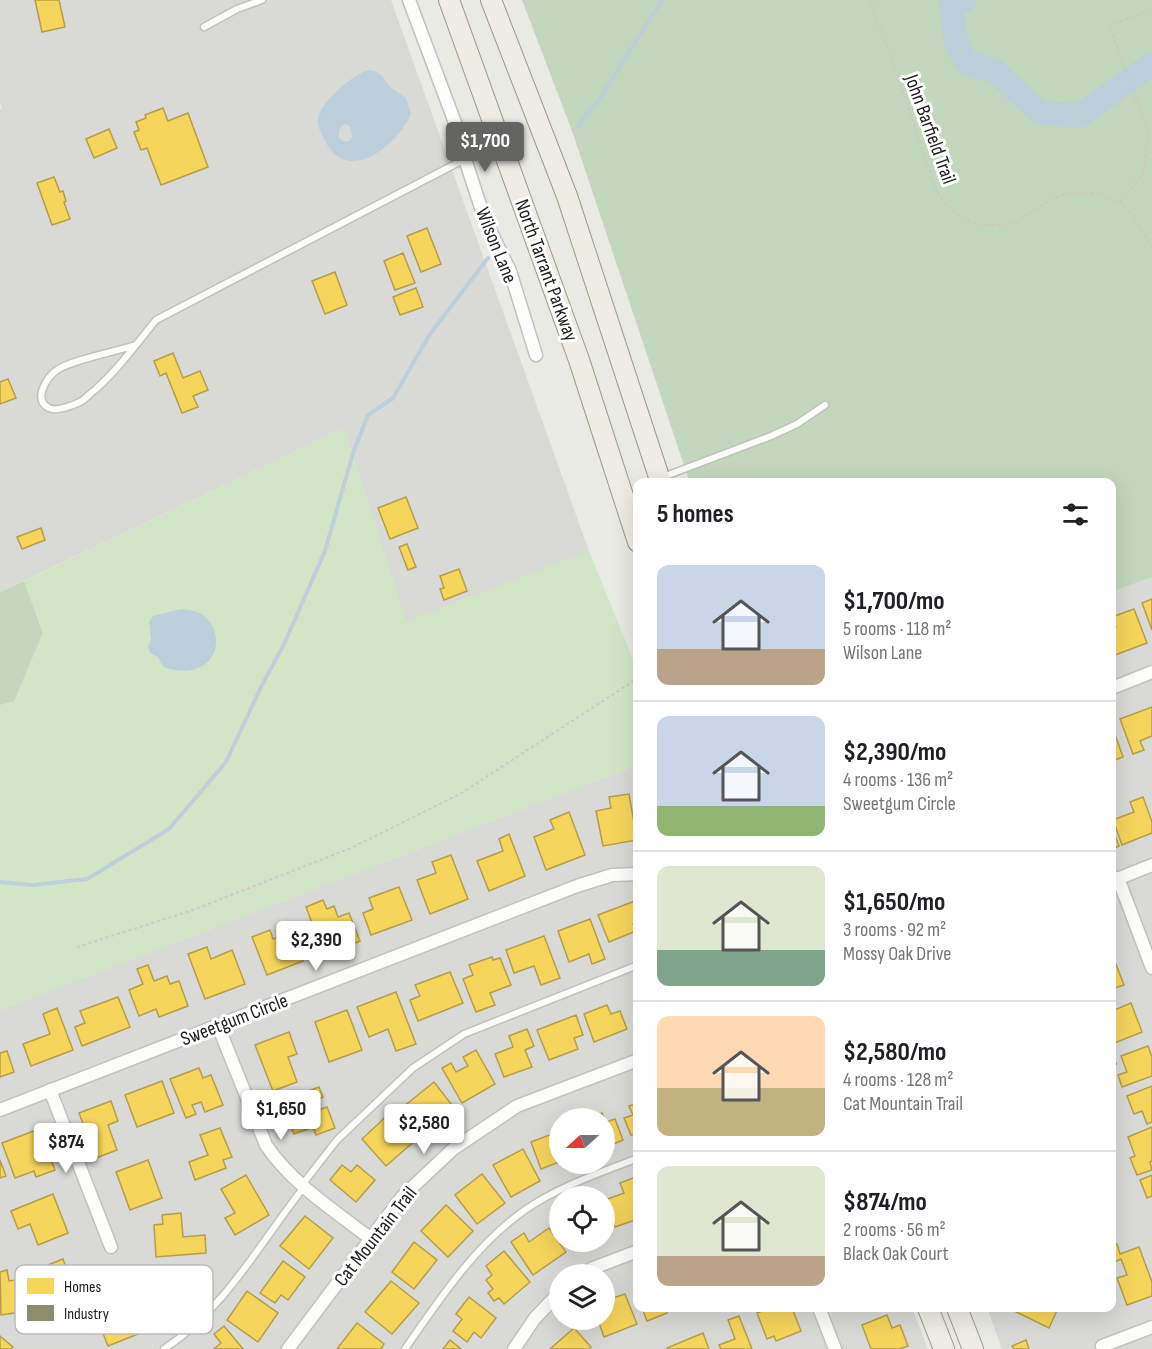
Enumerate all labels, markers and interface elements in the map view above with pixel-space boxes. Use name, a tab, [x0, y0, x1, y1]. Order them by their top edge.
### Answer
street label: John Barfield Trail	[899, 70, 961, 187]
pin: $1,700	[436, 122, 534, 173]
text: $1,700	[460, 129, 510, 153]
street label: North Tarrant Parkway	[509, 196, 583, 345]
street label: Wilson Lane	[470, 204, 522, 287]
icon: filters	[1059, 498, 1092, 531]
text: 5 homes	[657, 499, 734, 530]
text: $1,700/mo	[843, 586, 945, 617]
icon: home	[705, 589, 777, 661]
text: 5 rooms · 118 m²	[843, 617, 952, 641]
text: Wilson Lane	[843, 641, 922, 665]
text: $2,390/mo	[843, 737, 946, 768]
icon: home	[705, 740, 777, 812]
text: 4 rooms · 136 m²	[843, 768, 953, 792]
text: Sweetgum Circle	[843, 792, 956, 816]
text: $1,650/mo	[843, 887, 945, 918]
icon: home	[705, 890, 777, 962]
text: 3 rooms · 92 m²	[843, 918, 946, 942]
pin: $2,390	[267, 921, 365, 972]
text: $2,390	[290, 928, 342, 952]
text: Mossy Oak Drive	[843, 942, 951, 966]
street label: Sweetgum Circle	[177, 989, 291, 1051]
text: $2,580/mo	[843, 1037, 946, 1068]
icon: home	[705, 1040, 777, 1112]
text: 4 rooms · 128 m²	[843, 1068, 953, 1092]
pin: $1,650	[232, 1090, 330, 1141]
text: Cat Mountain Trail	[843, 1092, 963, 1116]
text: $1,650	[256, 1097, 306, 1121]
pin: $2,580	[375, 1104, 473, 1155]
north arrow	[549, 1108, 615, 1174]
map controls	[549, 1108, 615, 1330]
text: $2,580	[398, 1111, 450, 1135]
pin: $874	[30, 1123, 102, 1174]
text: $874	[48, 1130, 84, 1154]
street label: Cat Mountain Trail	[329, 1182, 422, 1291]
button: locate	[549, 1186, 615, 1252]
text: $874/mo	[843, 1187, 927, 1218]
icon: home	[705, 1190, 777, 1262]
text: 2 rooms · 56 m²	[843, 1218, 946, 1242]
text: Black Oak Court	[843, 1242, 949, 1266]
button: layers	[549, 1264, 615, 1330]
legend	[15, 1265, 213, 1334]
text: Homes	[64, 1278, 101, 1297]
text: Industry	[64, 1305, 109, 1324]

